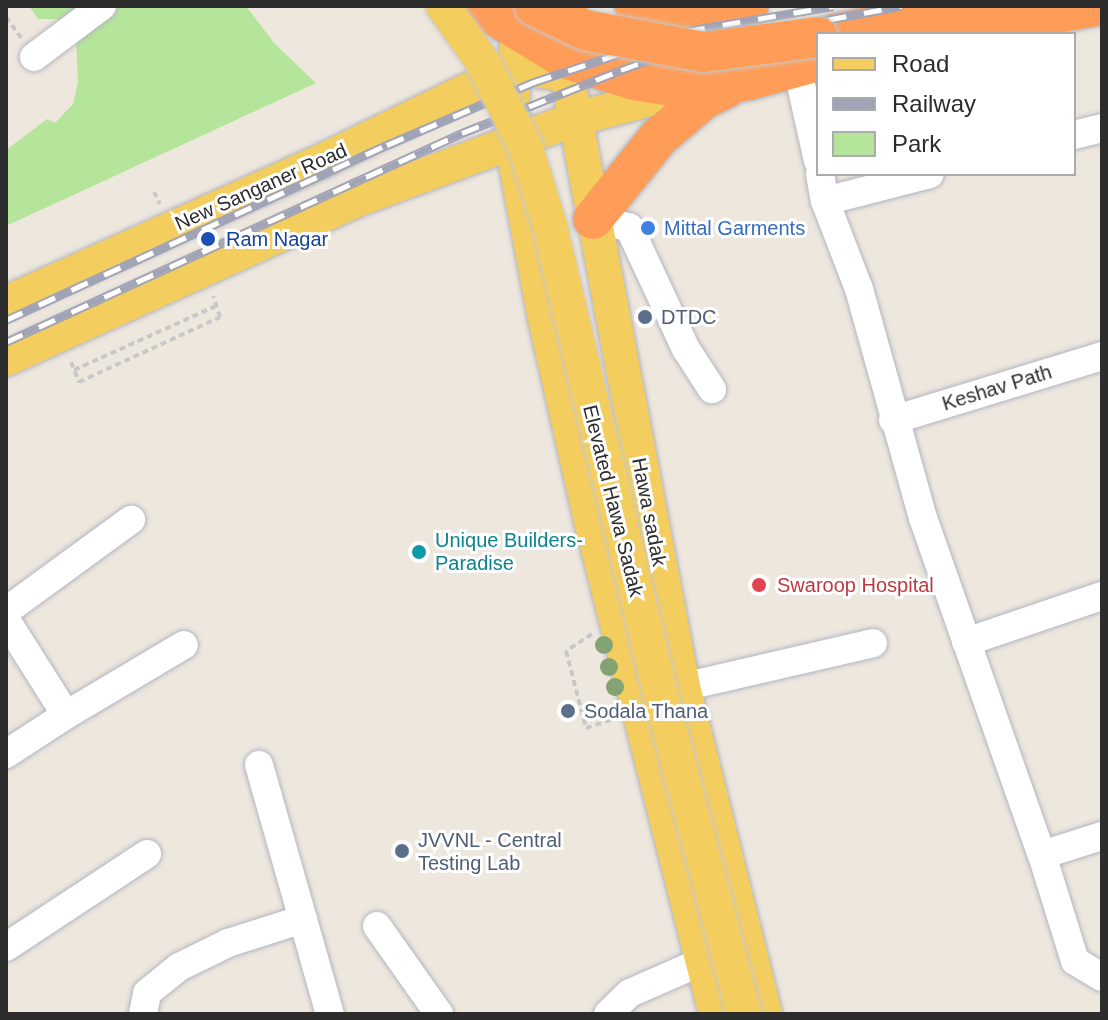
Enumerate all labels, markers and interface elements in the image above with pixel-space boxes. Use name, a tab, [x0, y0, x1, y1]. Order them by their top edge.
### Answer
legend	[816, 32, 1076, 176]
text: Road	[892, 50, 949, 77]
text: Railway	[892, 90, 976, 117]
text: Park	[892, 130, 941, 157]
street label: New Sanganer Road	[171, 138, 351, 236]
place label: Mittal Garments	[664, 216, 805, 240]
marker: Mittal Garments	[639, 219, 657, 237]
place label: Ram Nagar	[226, 227, 328, 251]
marker: Ram Nagar	[197, 228, 219, 250]
place label: DTDC	[661, 305, 717, 329]
marker: DTDC	[636, 308, 654, 326]
street label: Keshav Path	[939, 360, 1055, 416]
street label: Elevated Hawa Sadak	[578, 403, 648, 599]
street label: Hawa sadak	[627, 456, 671, 568]
place label: Unique Builders- Paradise	[435, 528, 583, 575]
marker: Unique Builders- Paradise	[410, 543, 428, 561]
place label: Swaroop Hospital	[777, 573, 934, 597]
marker: Swaroop Hospital	[748, 574, 770, 596]
place label: Sodala Thana	[584, 699, 709, 723]
marker: Sodala Thana	[559, 702, 577, 720]
place label: JVVNL - Central Testing Lab	[418, 828, 562, 875]
marker: JVVNL - Central Testing Lab	[393, 842, 411, 860]

